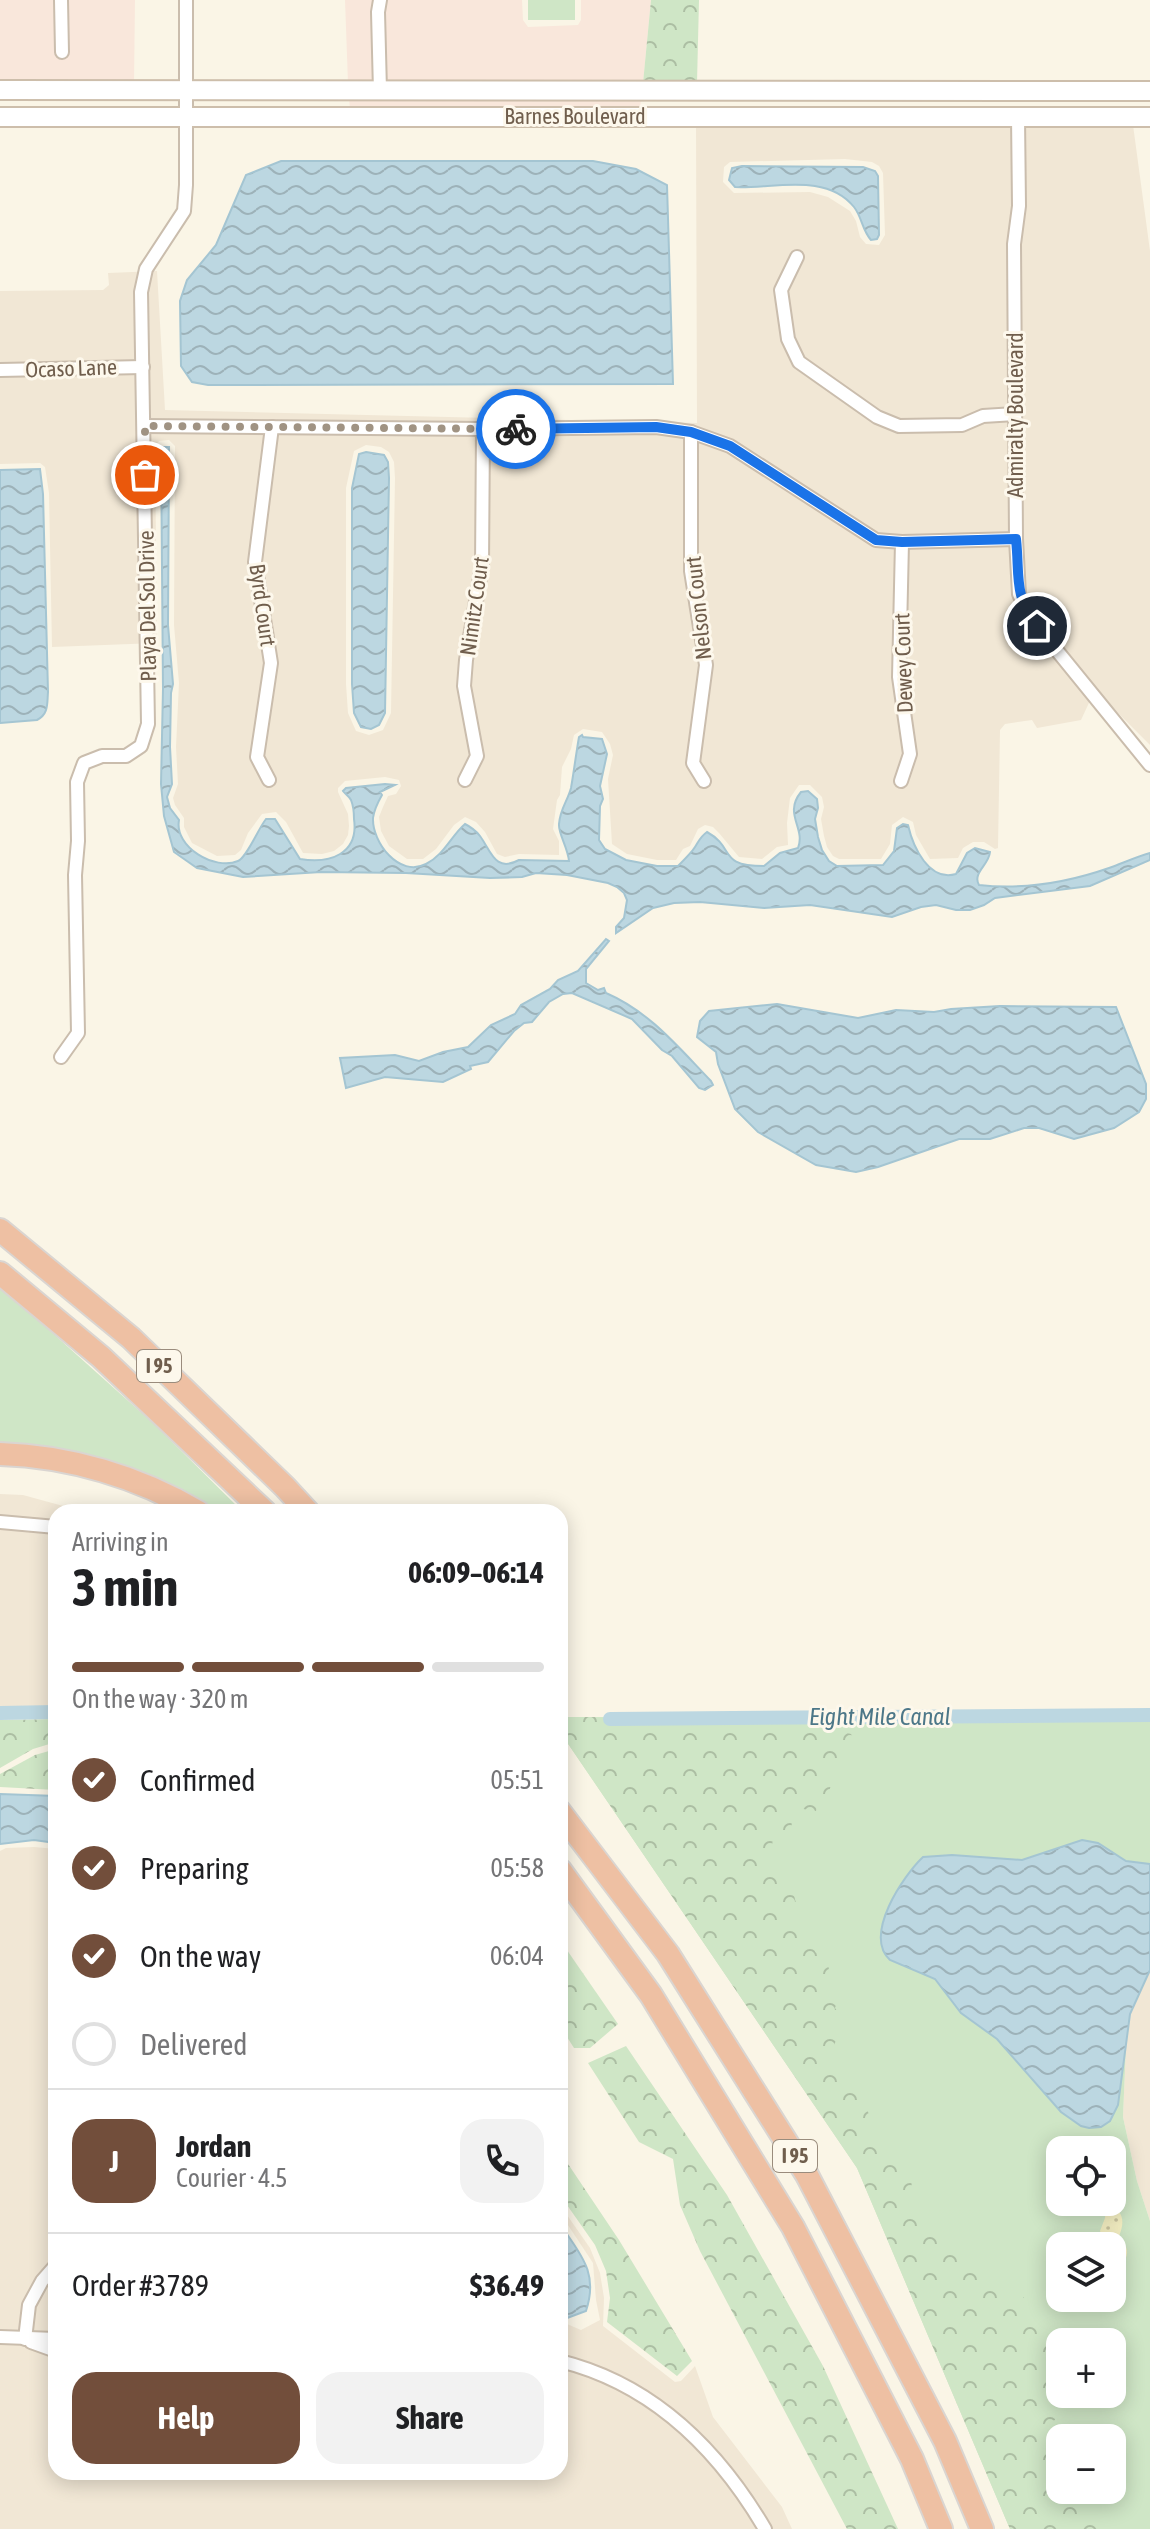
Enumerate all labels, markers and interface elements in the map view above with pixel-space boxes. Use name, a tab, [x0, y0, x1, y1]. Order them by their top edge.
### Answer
street label: Barnes Boulevard	[504, 103, 646, 129]
street label: Admiralty Boulevard	[1002, 332, 1028, 498]
street label: Ocaso Lane	[25, 353, 117, 383]
courier	[476, 389, 556, 469]
icon: bike	[494, 407, 538, 451]
pin	[111, 441, 179, 509]
icon: bag	[123, 453, 167, 497]
street label: Playa Del Sol Drive	[133, 530, 161, 682]
street label: Nimitz Court	[454, 555, 494, 657]
street label: Nelson Court	[680, 555, 716, 661]
street label: Byrd Court	[244, 562, 282, 648]
pin	[1003, 592, 1071, 660]
icon: home	[1015, 604, 1059, 648]
street label: Dewey Court	[888, 612, 918, 714]
road number: I 95	[137, 1350, 181, 1382]
text: Arriving in	[72, 1527, 169, 1557]
text: 06:09–06:14	[408, 1555, 544, 1589]
text: 3 min	[72, 1557, 178, 1617]
text: On the way · 320 m	[72, 1684, 249, 1714]
water label: Eight Mile Canal	[809, 1703, 951, 1730]
icon: check	[72, 1758, 116, 1802]
text: Confirmed	[140, 1763, 255, 1797]
text: 05:51	[490, 1765, 544, 1795]
icon: check	[72, 1846, 116, 1890]
text: Preparing	[140, 1851, 249, 1885]
text: 05:58	[490, 1853, 544, 1883]
icon: check	[72, 1934, 116, 1978]
text: On the way	[140, 1939, 261, 1973]
text: 06:04	[490, 1941, 544, 1971]
text: Delivered	[140, 2027, 248, 2061]
button: phone	[460, 2119, 544, 2203]
text: Jordan	[176, 2129, 251, 2163]
map controls	[1046, 2136, 1126, 2504]
button: locate	[1046, 2136, 1126, 2216]
road number: I 95	[773, 2140, 817, 2172]
text: J	[109, 2144, 119, 2178]
text: Courier · 4.5	[176, 2163, 287, 2193]
button: layers	[1046, 2232, 1126, 2312]
text: Order #3789	[72, 2268, 209, 2302]
text: $36.49	[470, 2268, 544, 2302]
button: +	[1046, 2328, 1126, 2408]
button: Help	[72, 2372, 300, 2464]
button: Share	[316, 2372, 544, 2464]
button: −	[1046, 2424, 1126, 2504]

